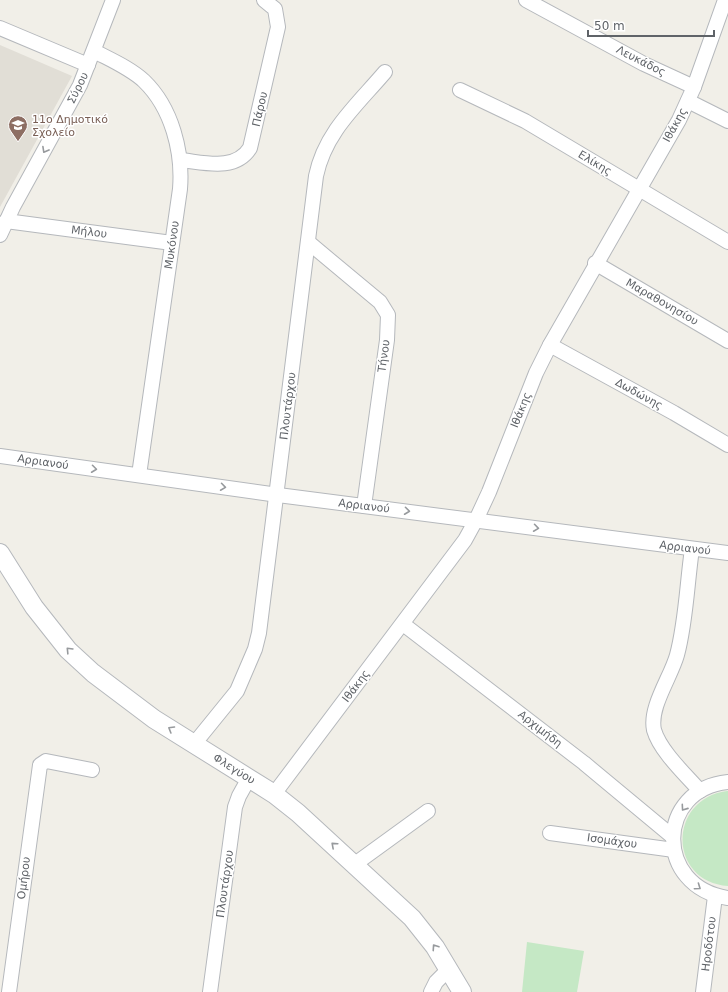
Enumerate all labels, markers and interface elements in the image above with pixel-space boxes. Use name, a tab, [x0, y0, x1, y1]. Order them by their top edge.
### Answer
scale bar	[588, 12, 714, 38]
text: 50 m	[594, 19, 625, 33]
street label: Λευκάδος	[614, 43, 668, 79]
street label: Σύρου	[65, 70, 91, 106]
street label: Πάρου	[250, 90, 270, 128]
street label: Ιθάκης	[660, 106, 690, 144]
place label: 11ο Δημοτικό Σχολείο	[32, 113, 108, 139]
school or university icon: 11ο Δημοτικό Σχολείο	[7, 114, 29, 142]
one-way arrow	[42, 146, 49, 153]
street label: Ελίκης	[576, 148, 614, 178]
street label: Μυκόνου	[162, 220, 182, 270]
street label: Μήλου	[70, 223, 108, 241]
street label: Μαραθονησίου	[624, 276, 700, 328]
street label: Τήνου	[375, 339, 393, 374]
street label: Πλουτάρχου	[277, 371, 299, 441]
street label: Δωδώνης	[613, 376, 665, 412]
street label: Ιθάκης	[508, 390, 534, 430]
street label: Αρριανού	[16, 452, 70, 472]
one-way arrow	[91, 464, 97, 473]
one-way arrow	[220, 482, 226, 491]
street label: Αρριανού	[338, 496, 390, 516]
one-way arrow	[404, 506, 410, 515]
one-way arrow	[533, 523, 539, 532]
street label: Αρριανού	[659, 538, 711, 558]
one-way arrow	[66, 647, 74, 655]
street label: Ιθάκης	[340, 667, 372, 705]
street label: Αρχιμήδη	[515, 708, 565, 750]
one-way arrow	[168, 727, 175, 734]
street label: Φλεγύου	[211, 751, 257, 787]
one-way arrow	[682, 803, 689, 810]
street label: Ισομάχου	[586, 831, 638, 851]
one-way arrow	[331, 842, 338, 849]
street label: Πλουτάρχου	[214, 849, 236, 919]
street label: Ομήρου	[15, 856, 33, 900]
one-way arrow	[694, 883, 701, 890]
street label: Ηροδότου	[699, 916, 719, 972]
one-way arrow	[432, 944, 440, 951]

